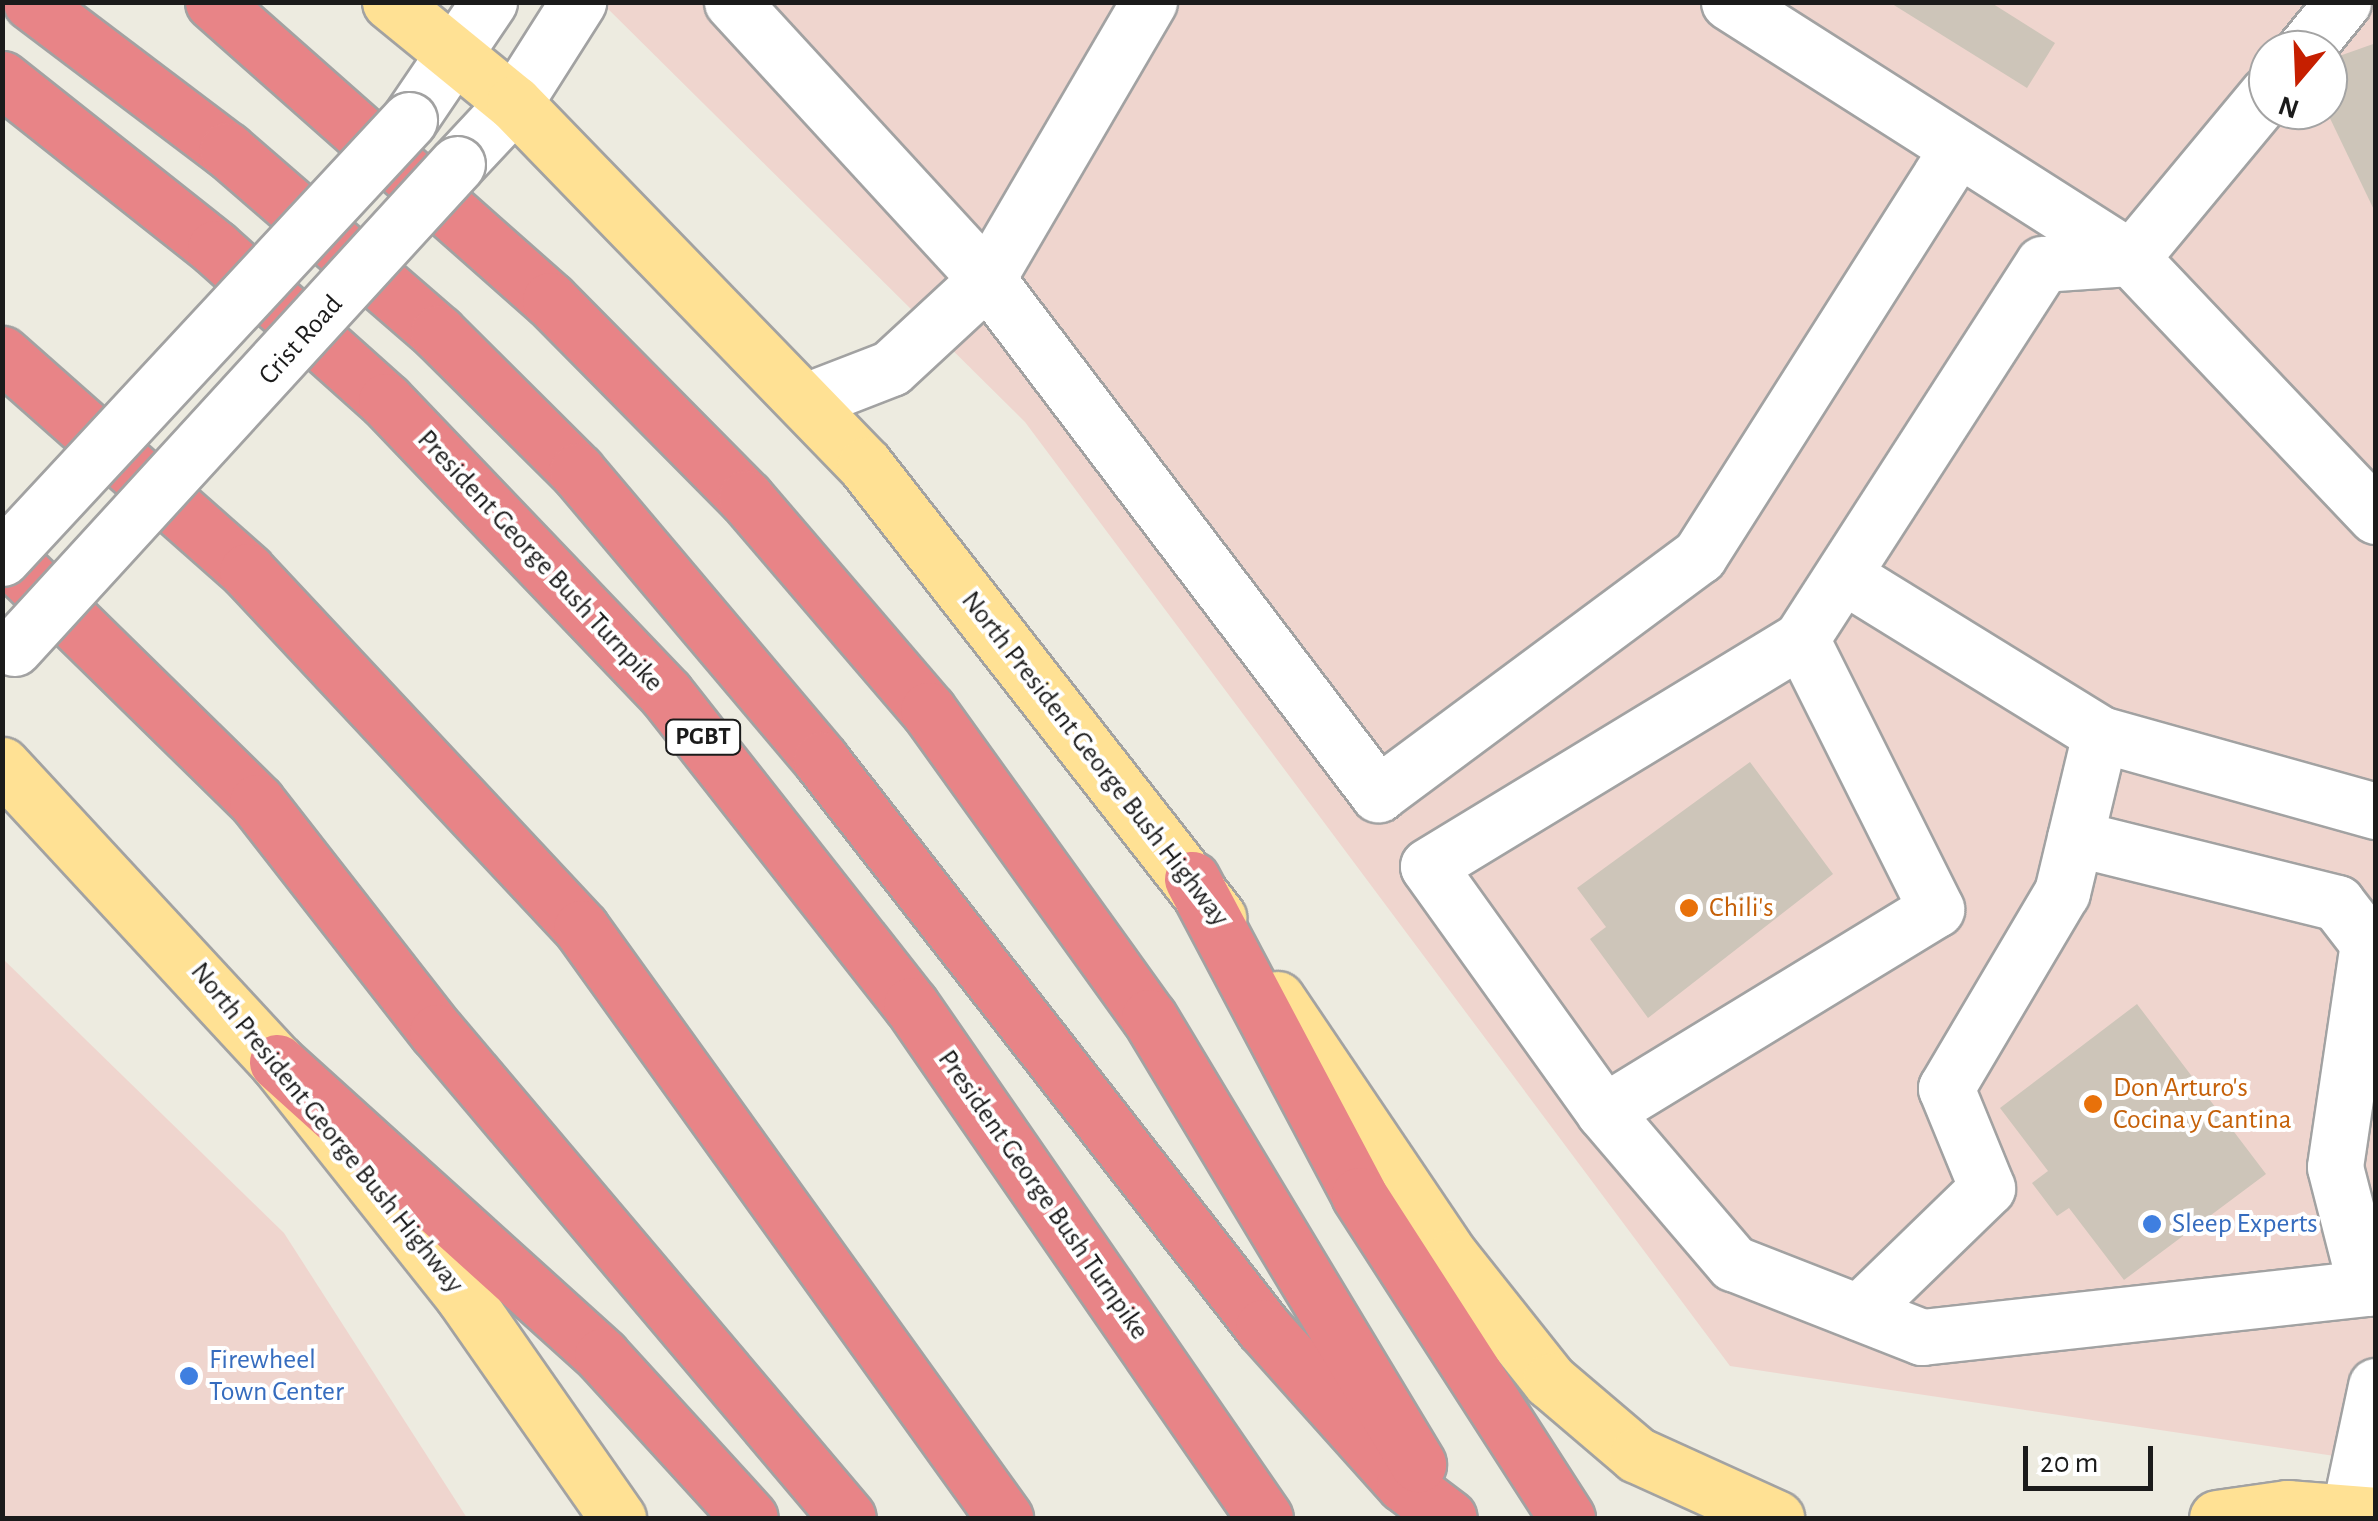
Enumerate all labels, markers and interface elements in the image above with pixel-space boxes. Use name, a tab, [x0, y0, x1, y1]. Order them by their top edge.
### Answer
north arrow	[2248, 30, 2348, 130]
text: N	[2275, 90, 2303, 123]
street label: Crist Road	[252, 288, 350, 392]
street label: President George Bush Turnpike	[410, 423, 670, 699]
street label: North President George Bush Highway	[954, 585, 1236, 933]
road number: PGBT	[663, 717, 743, 757]
place label: Chili's	[1709, 891, 1774, 925]
marker: Chili's	[1678, 897, 1700, 919]
street label: North President George Bush Highway	[183, 956, 471, 1300]
street label: President George Bush Turnpike	[930, 1044, 1156, 1346]
place label: Don Arturo's Cocina y Cantina	[2113, 1071, 2292, 1137]
marker: Don Arturo's Cocina y Cantina	[2082, 1093, 2104, 1115]
place label: Sleep Experts	[2172, 1207, 2318, 1241]
marker: Sleep Experts	[2141, 1213, 2163, 1235]
place label: Firewheel Town Center	[209, 1343, 344, 1409]
marker: Firewheel Town Center	[178, 1365, 200, 1387]
scale bar	[2028, 1426, 2158, 1488]
text: 20 m	[2040, 1448, 2098, 1478]

